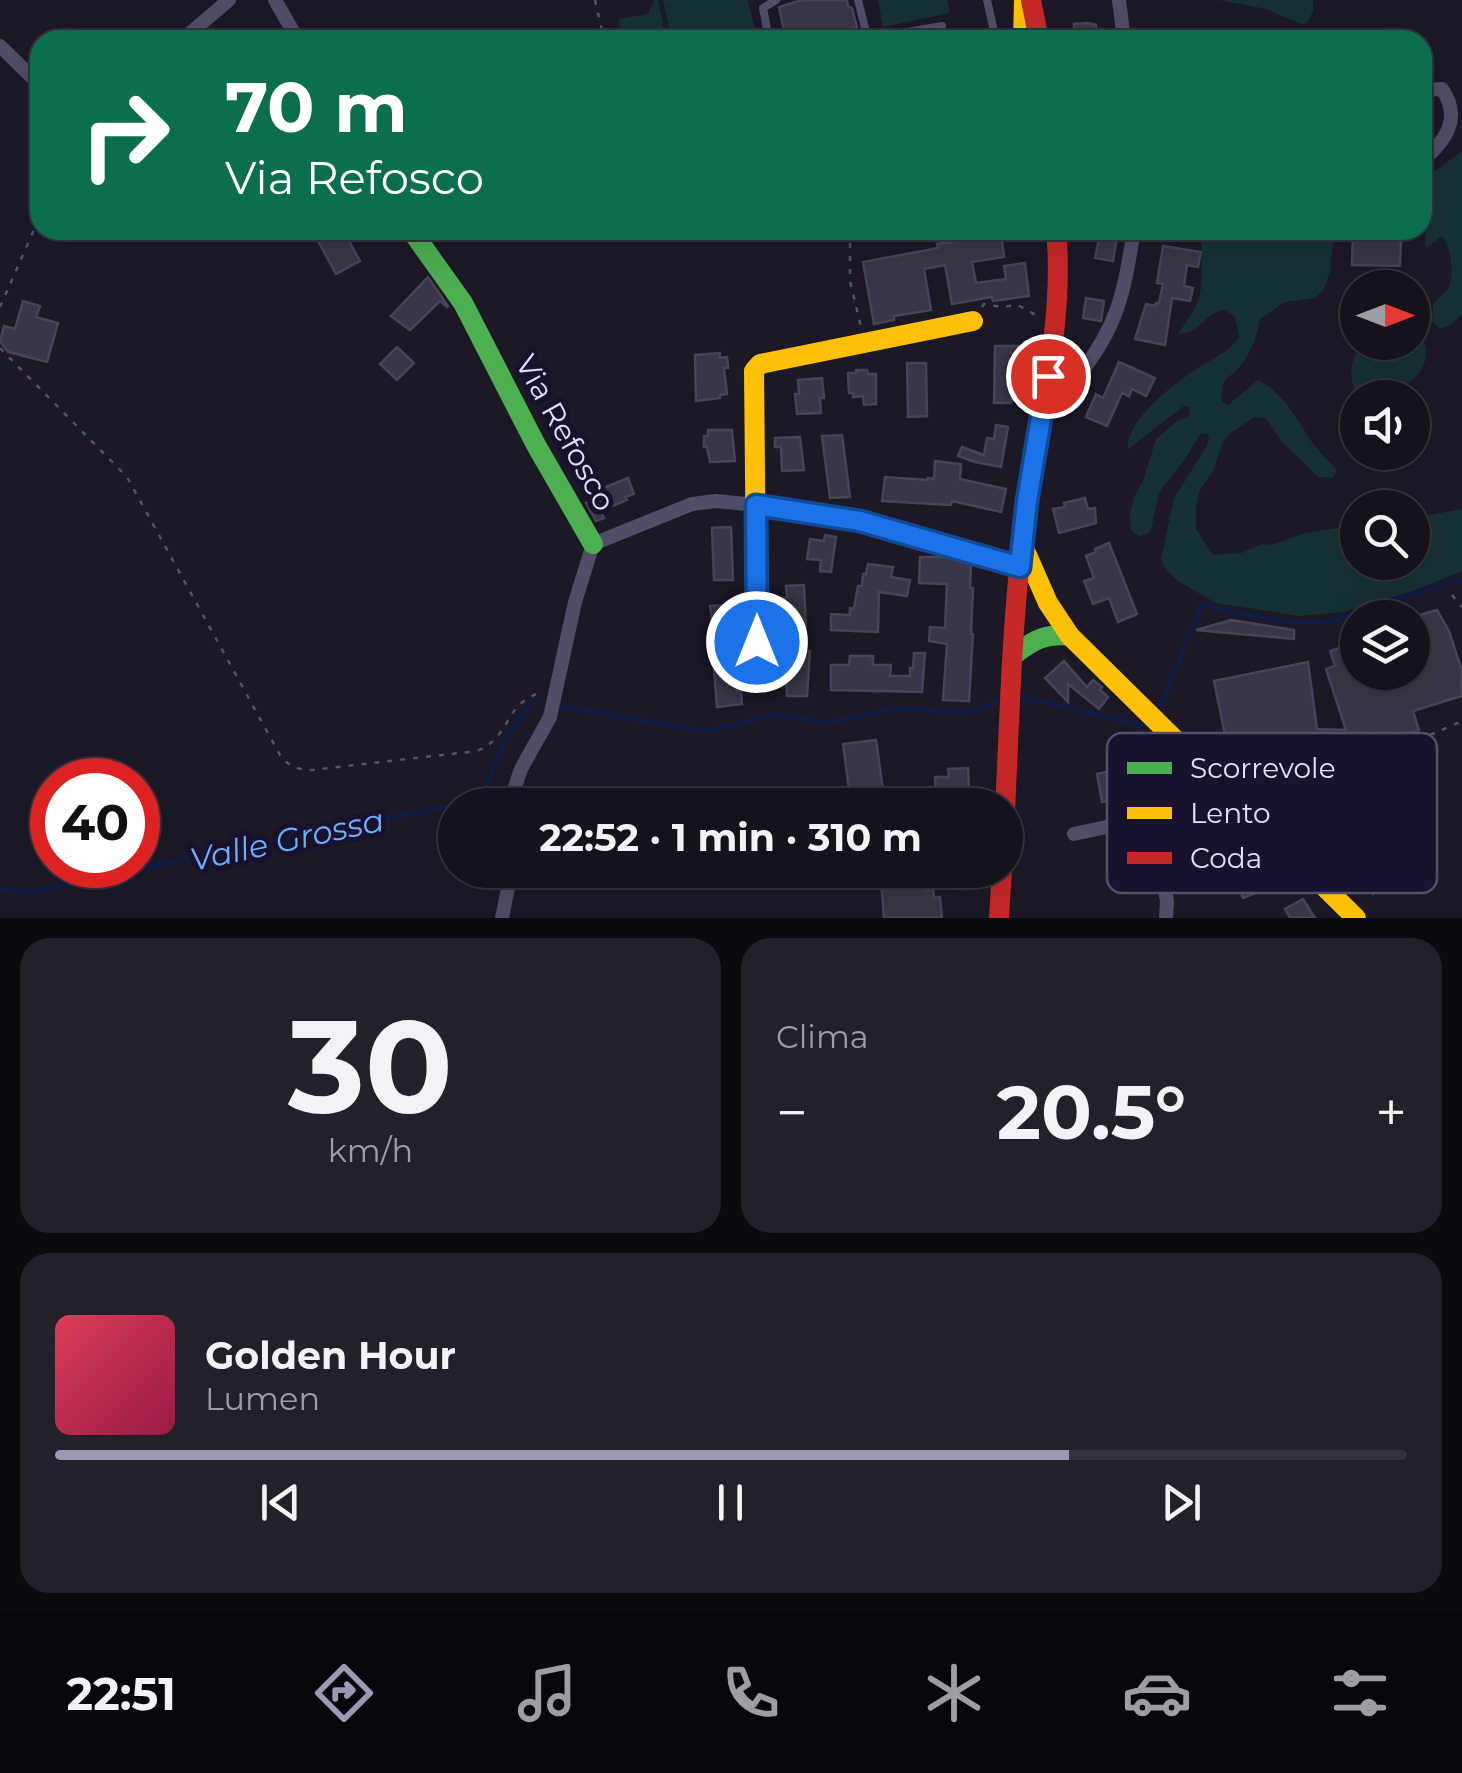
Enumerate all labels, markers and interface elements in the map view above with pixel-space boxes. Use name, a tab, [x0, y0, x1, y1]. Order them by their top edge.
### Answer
text: 70 m	[225, 64, 408, 150]
icon: right	[60, 70, 190, 200]
text: Via Refosco	[225, 150, 484, 205]
north arrow	[1340, 270, 1430, 360]
map controls	[1340, 270, 1430, 690]
pin	[1006, 334, 1091, 419]
street label: Via Refosco	[507, 348, 623, 517]
icon: arrive	[1021, 349, 1076, 404]
button: sound	[1340, 380, 1430, 470]
button: search	[1340, 490, 1430, 580]
position arrow	[705, 590, 809, 694]
button: layers	[1340, 600, 1430, 690]
legend	[1107, 733, 1437, 893]
text: Scorrevole	[1190, 751, 1336, 785]
speed limit sign: 40	[30, 758, 160, 888]
text: Lento	[1190, 796, 1271, 830]
water label: Valle Grossa	[186, 800, 387, 879]
text: 22:52 · 1 min · 310 m	[539, 814, 922, 861]
text: Coda	[1190, 841, 1262, 875]
text: 30	[288, 986, 453, 1145]
text: Clima	[776, 1017, 869, 1056]
text: 20.5°	[997, 1066, 1186, 1158]
text: −	[776, 1079, 808, 1146]
text: +	[1375, 1079, 1407, 1146]
text: km/h	[328, 1131, 413, 1170]
text: Golden Hour	[205, 1332, 456, 1379]
text: Lumen	[205, 1379, 320, 1418]
icon: previous	[253, 1475, 308, 1530]
icon: pause	[703, 1475, 758, 1530]
icon: next	[1154, 1475, 1209, 1530]
icon: directions	[309, 1658, 379, 1728]
icon: music	[512, 1658, 582, 1728]
icon: phone	[716, 1658, 786, 1728]
icon: climate	[919, 1658, 989, 1728]
icon: car	[1122, 1658, 1192, 1728]
icon: filters	[1325, 1658, 1395, 1728]
text: 22:51	[67, 1666, 176, 1721]

